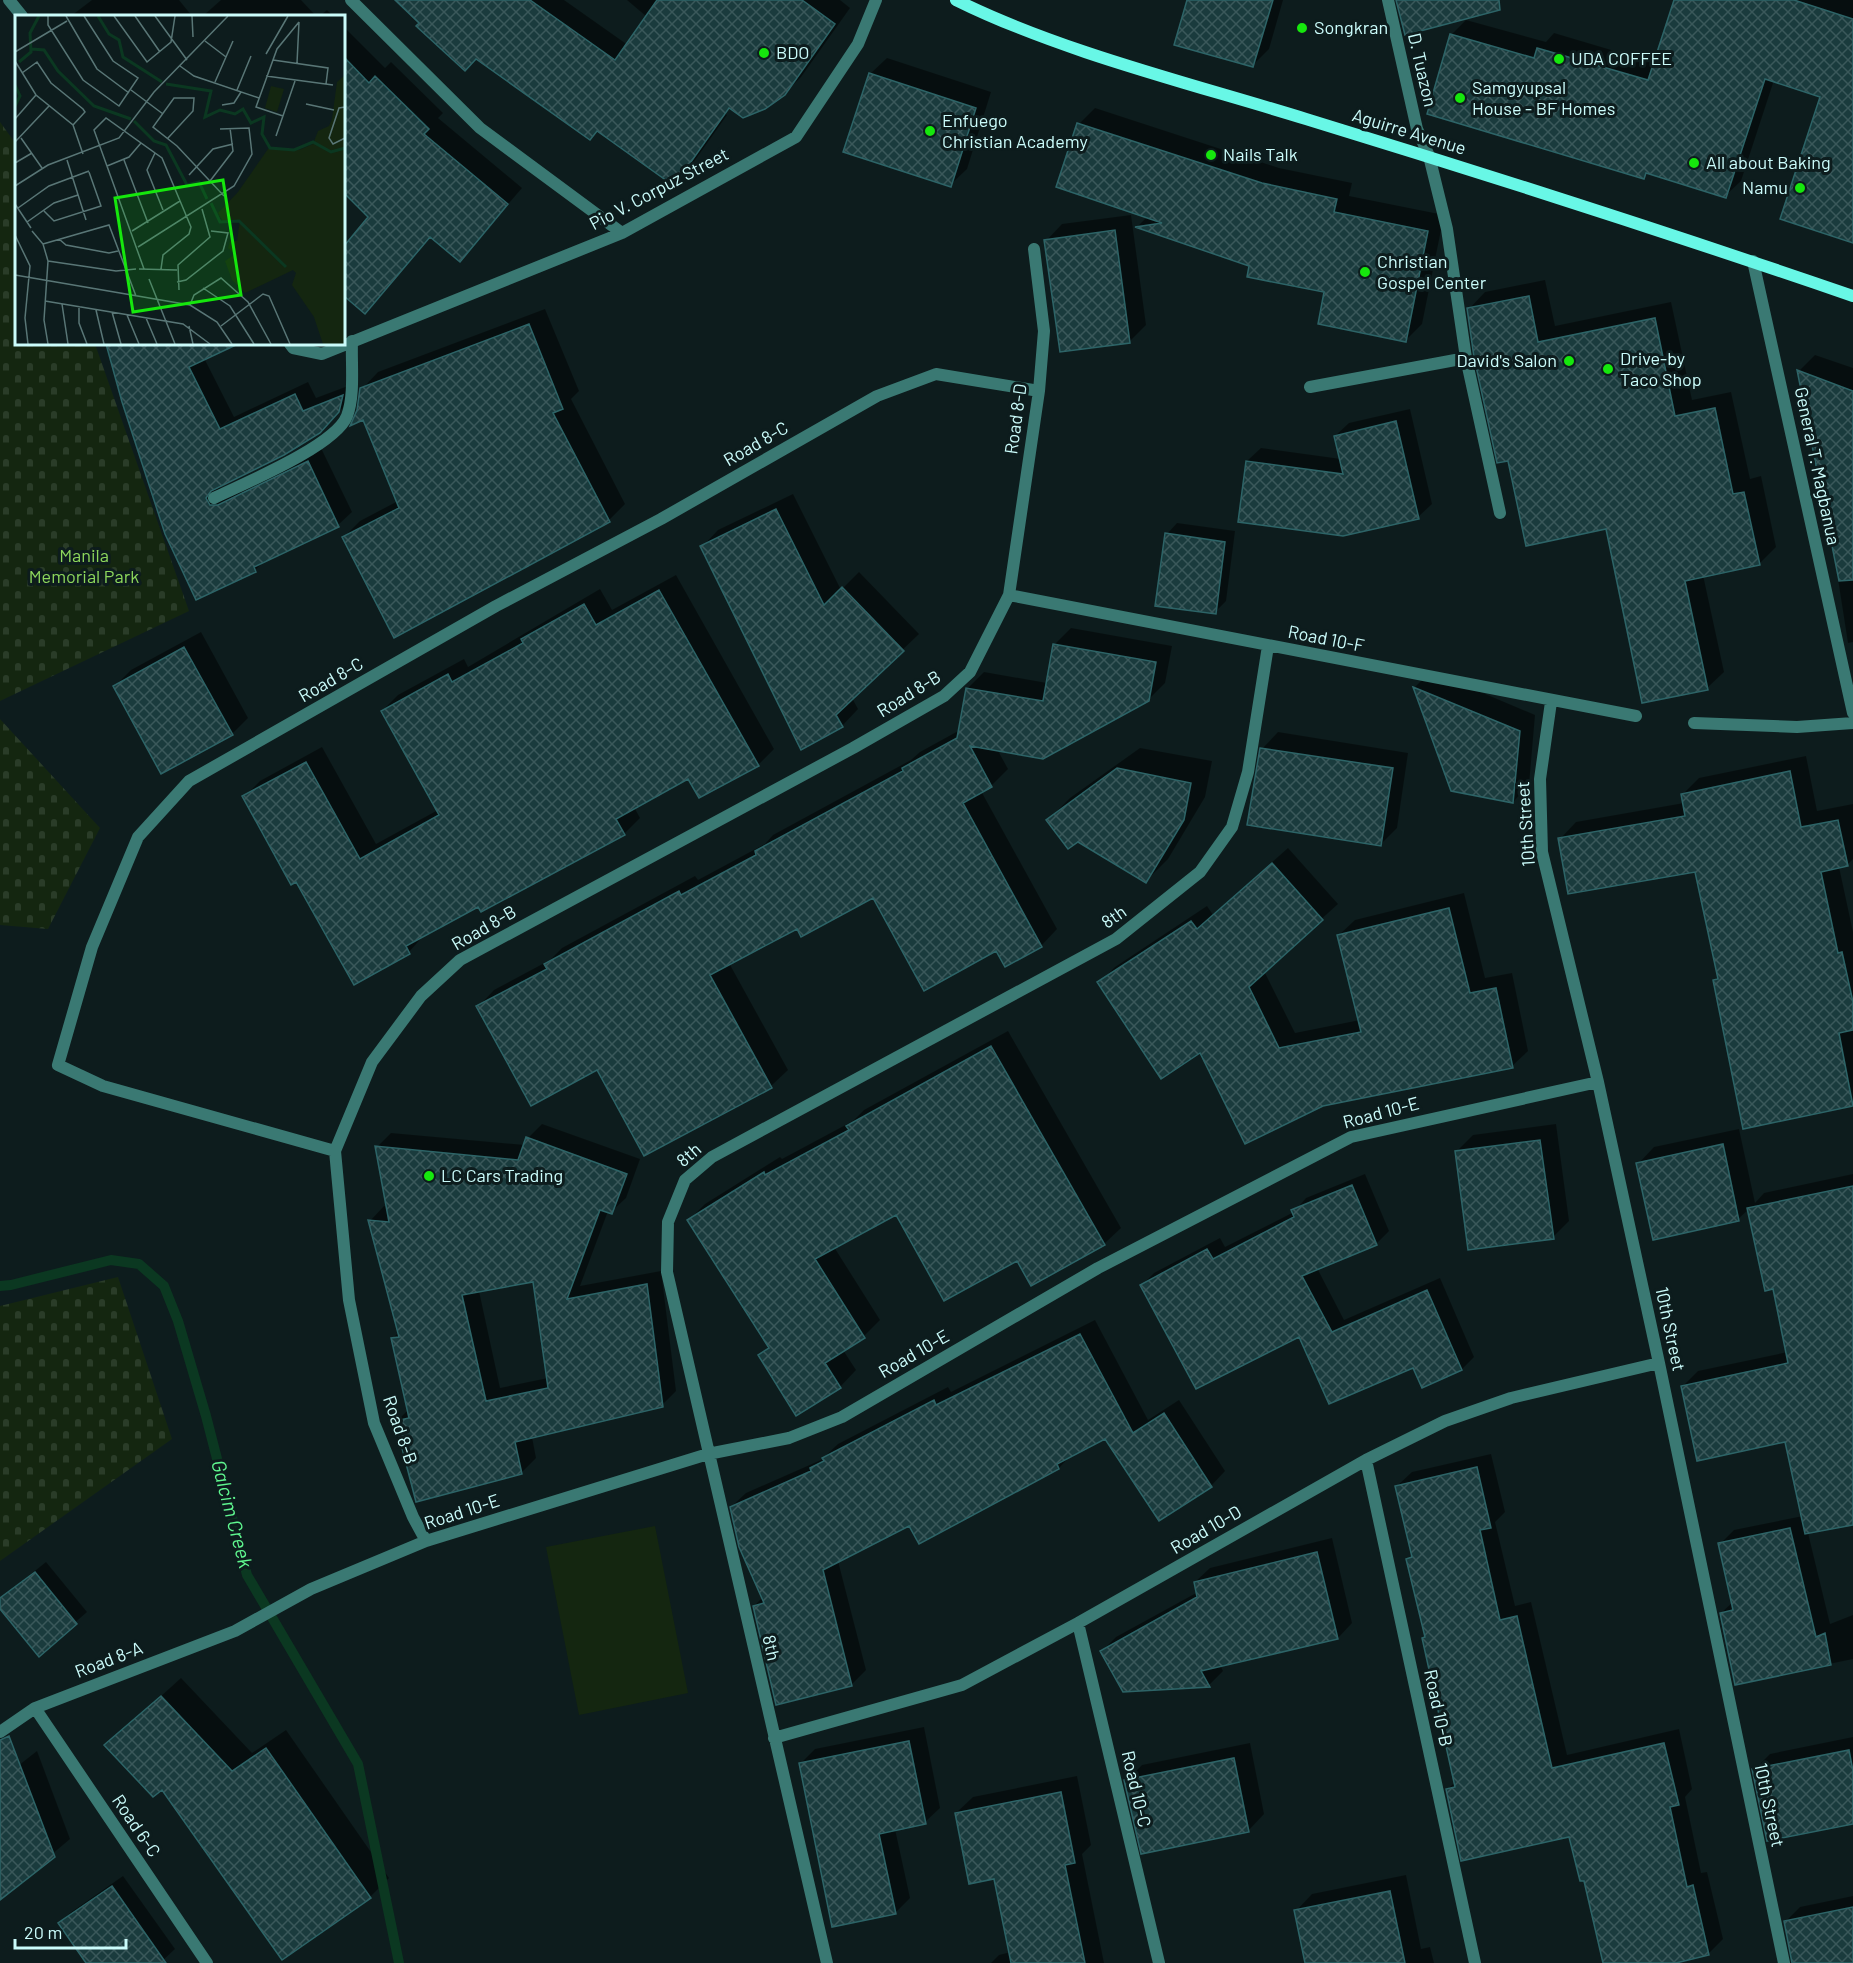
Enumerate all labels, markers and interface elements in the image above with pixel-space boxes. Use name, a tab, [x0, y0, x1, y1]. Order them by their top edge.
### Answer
inset map	[15, 15, 345, 345]
place label: Songkran	[1314, 16, 1388, 38]
marker: Songkran	[1295, 21, 1309, 35]
street label: D. Tuazon	[1404, 31, 1442, 109]
place label: BDO	[776, 41, 810, 63]
marker: BDO	[757, 46, 771, 60]
place label: UDA COFFEE	[1571, 47, 1672, 69]
marker: UDA COFFEE	[1552, 52, 1566, 66]
place label: Samgyupsal House - BF Homes	[1472, 76, 1615, 119]
marker: Samgyupsal House - BF Homes	[1453, 91, 1467, 105]
street label: Aguirre Avenue	[1350, 103, 1469, 159]
place label: Enfuego Christian Academy	[942, 109, 1088, 152]
marker: Enfuego Christian Academy	[923, 124, 937, 138]
street label: Pio V. Corpuz Street	[585, 142, 732, 234]
place label: Nails Talk	[1223, 143, 1298, 165]
marker: Nails Talk	[1204, 148, 1218, 162]
place label: All about Baking	[1706, 151, 1831, 173]
marker: All about Baking	[1687, 156, 1701, 170]
place label: Namu	[1742, 176, 1788, 198]
marker: Namu	[1793, 181, 1807, 195]
place label: Christian Gospel Center	[1377, 250, 1487, 293]
marker: Christian Gospel Center	[1358, 265, 1372, 279]
place label: Drive-by Taco Shop	[1620, 347, 1702, 390]
place label: David's Salon	[1456, 349, 1557, 371]
marker: David's Salon	[1562, 354, 1576, 368]
marker: Drive-by Taco Shop	[1601, 362, 1615, 376]
street label: Road 8-D	[999, 382, 1031, 456]
street label: General T. Magbanua	[1791, 385, 1845, 547]
street label: Road 8-C	[719, 416, 792, 470]
park label: Manila Memorial Park	[29, 544, 139, 587]
street label: Road 10-F	[1286, 620, 1366, 656]
street label: Road 8-C	[294, 652, 367, 706]
street label: Road 8-B	[872, 665, 944, 721]
street label: 10th Street	[1511, 781, 1539, 867]
street label: Road 8-B	[447, 900, 520, 954]
street label: 8th	[1097, 900, 1130, 933]
street label: Road 10-E	[1340, 1091, 1421, 1133]
street label: 8th	[671, 1138, 705, 1171]
place label: LC Cars Trading	[441, 1164, 563, 1186]
marker: LC Cars Trading	[422, 1169, 436, 1183]
street label: 10th Street	[1651, 1285, 1691, 1373]
street label: Road 10-E	[874, 1324, 953, 1382]
street label: Road 8-B	[379, 1392, 423, 1467]
water label: Galcim Creek	[207, 1457, 259, 1571]
street label: Road 10-E	[421, 1489, 502, 1534]
street label: Road 10-D	[1166, 1500, 1245, 1558]
street label: 8th	[758, 1633, 786, 1663]
street label: Road 8-A	[72, 1636, 146, 1682]
street label: Road 10-B	[1420, 1667, 1458, 1748]
street label: Road 10-C	[1117, 1748, 1156, 1829]
street label: 10th Street	[1750, 1761, 1790, 1849]
street label: Road 6-C	[108, 1790, 166, 1861]
scale bar	[15, 1912, 126, 1950]
text: 20 m	[24, 1921, 62, 1943]

